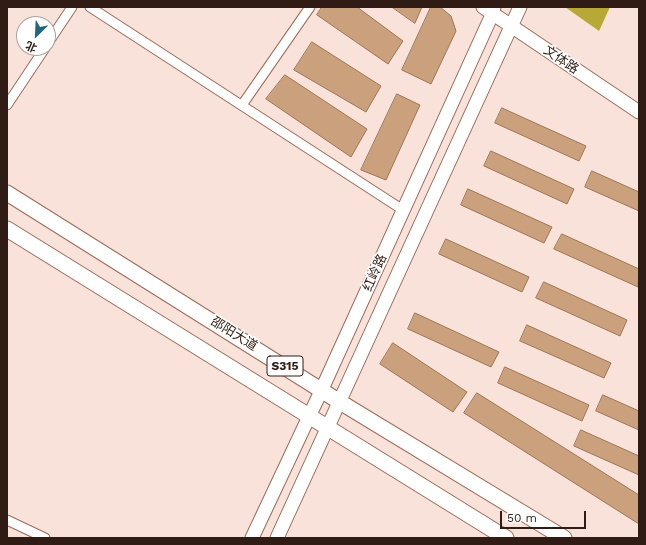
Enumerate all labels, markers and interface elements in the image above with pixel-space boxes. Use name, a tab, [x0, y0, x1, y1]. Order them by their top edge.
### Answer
north arrow	[16, 16, 56, 56]
text: 北	[24, 38, 39, 55]
street label: 文体路	[540, 43, 582, 77]
street label: 红岭路	[360, 252, 390, 294]
street label: 邵阳大道	[208, 314, 260, 354]
road number: S315	[267, 356, 303, 376]
scale bar	[502, 503, 588, 529]
text: 50 m	[507, 511, 537, 525]

